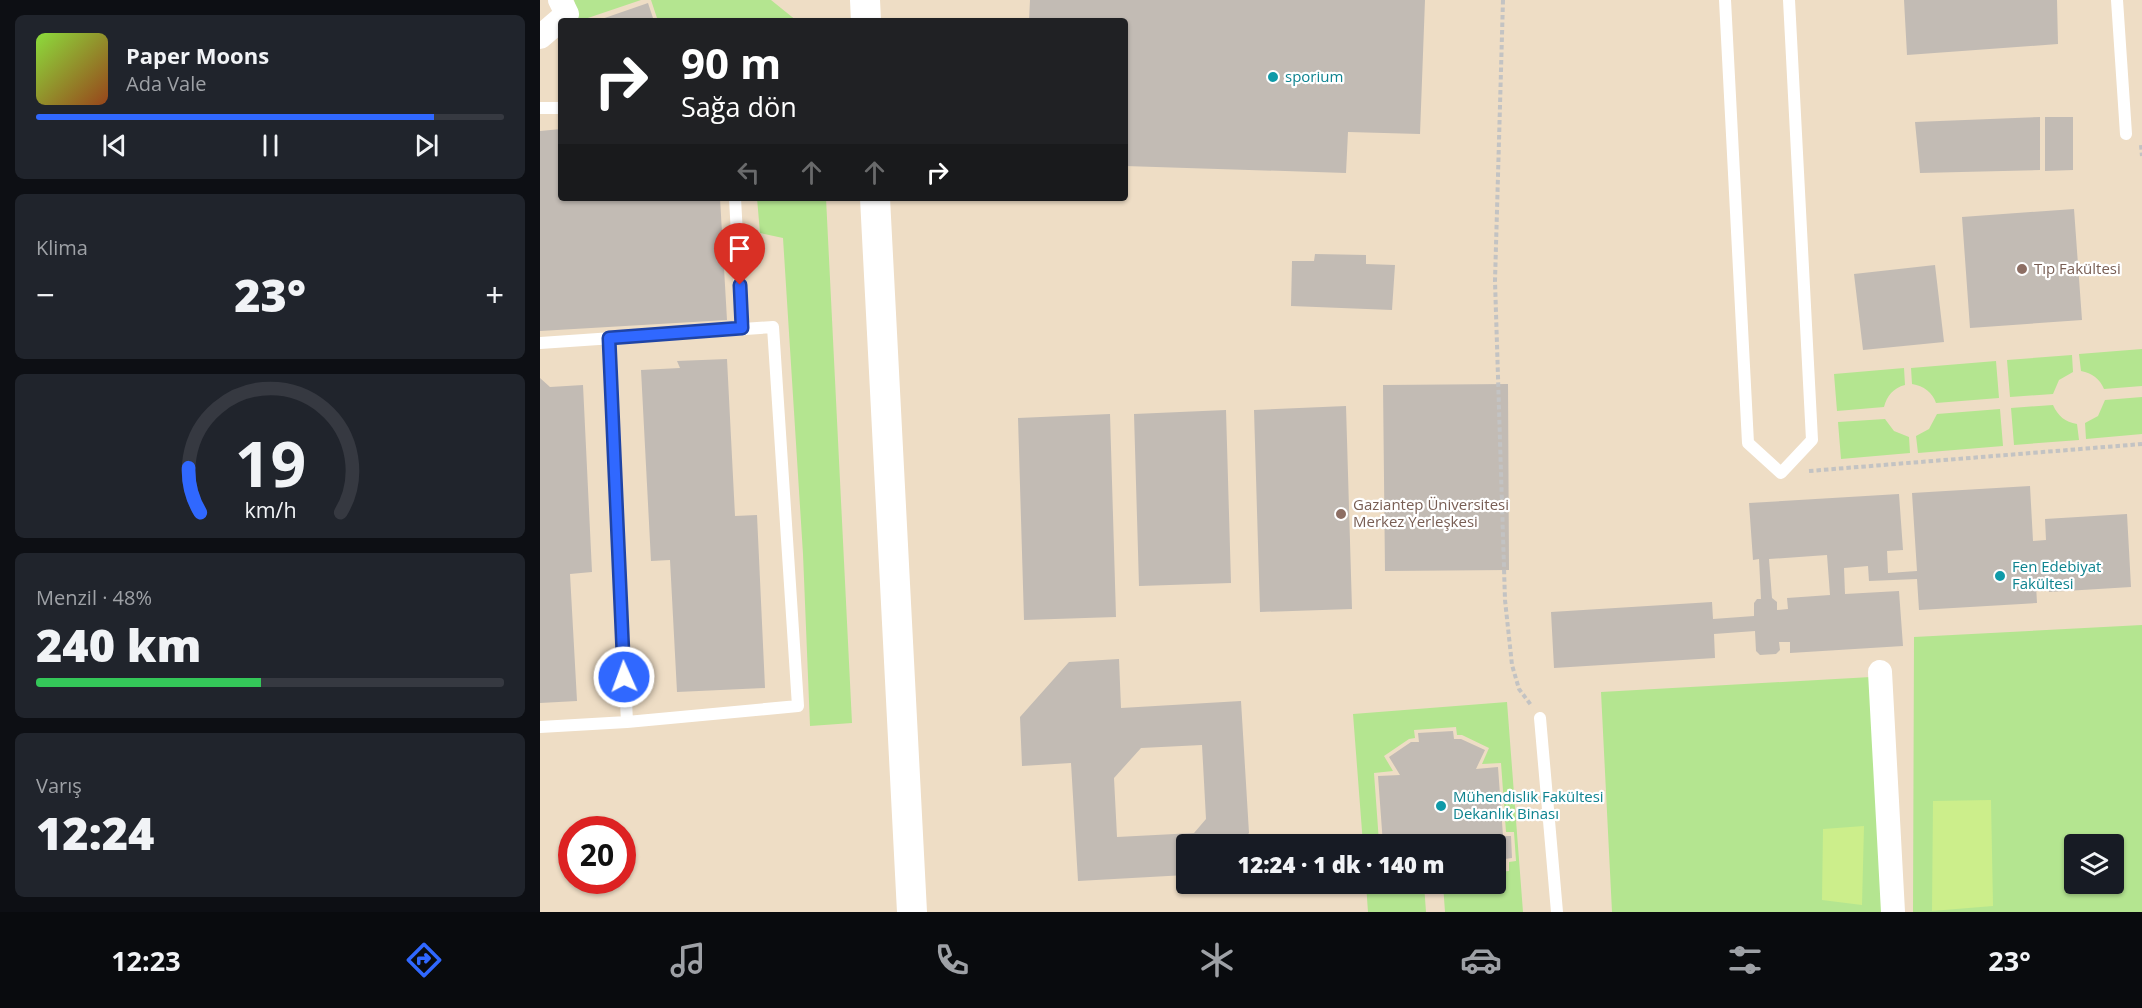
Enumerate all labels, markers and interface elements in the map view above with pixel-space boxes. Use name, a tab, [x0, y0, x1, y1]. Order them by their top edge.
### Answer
text: 90 m	[681, 34, 781, 91]
text: Paper Moons	[126, 40, 269, 70]
icon: right	[582, 42, 660, 120]
place label: sporium	[1285, 66, 1343, 86]
text: Ada Vale	[126, 70, 207, 97]
marker: sporium	[1266, 70, 1280, 84]
text: Sağa dön	[681, 88, 797, 125]
icon: previous	[98, 129, 131, 162]
icon: pause	[254, 129, 287, 162]
icon: next	[410, 129, 443, 162]
icon: left	[732, 156, 765, 189]
icon: ahead	[795, 156, 828, 189]
icon: ahead	[858, 156, 891, 189]
icon: right	[921, 156, 954, 189]
pin	[714, 223, 765, 285]
icon: arrive	[723, 232, 756, 265]
text: Klima	[36, 234, 88, 261]
place label: Tıp Fakültesi	[2034, 258, 2121, 278]
marker: Tıp Fakültesi	[2015, 262, 2029, 276]
text: 23°	[234, 264, 306, 325]
text: −	[36, 272, 55, 317]
text: +	[485, 272, 504, 317]
text: 19	[234, 420, 306, 505]
place label: Gaziantep Üniversitesi Merkez Yerleşkesi	[1353, 494, 1509, 531]
text: km/h	[244, 495, 296, 524]
marker: Gaziantep Üniversitesi Merkez Yerleşkesi	[1334, 507, 1348, 521]
place label: Fen Edebiyat Fakültesi	[2012, 556, 2101, 593]
marker: Fen Edebiyat Fakültesi	[1993, 569, 2007, 583]
text: Menzil · 48%	[36, 584, 152, 611]
text: 240 km	[36, 614, 201, 675]
position arrow	[592, 645, 656, 709]
text: Varış	[36, 772, 82, 799]
place label: Mühendislik Fakültesi Dekanlık Binası	[1453, 786, 1604, 823]
marker: Mühendislik Fakültesi Dekanlık Binası	[1434, 799, 1448, 813]
text: 12:24	[36, 802, 154, 863]
speed limit sign: 20	[558, 816, 636, 894]
map controls	[2064, 834, 2124, 894]
button: layers	[2064, 834, 2124, 894]
text: 12:24 · 1 dk · 140 m	[1237, 849, 1445, 879]
icon: directions	[403, 939, 445, 981]
icon: music	[667, 939, 709, 981]
icon: phone	[931, 939, 973, 981]
icon: climate	[1196, 939, 1238, 981]
icon: car	[1460, 939, 1502, 981]
icon: filters	[1724, 939, 1766, 981]
text: 12:23	[111, 942, 181, 979]
text: 23°	[1988, 942, 2031, 979]

